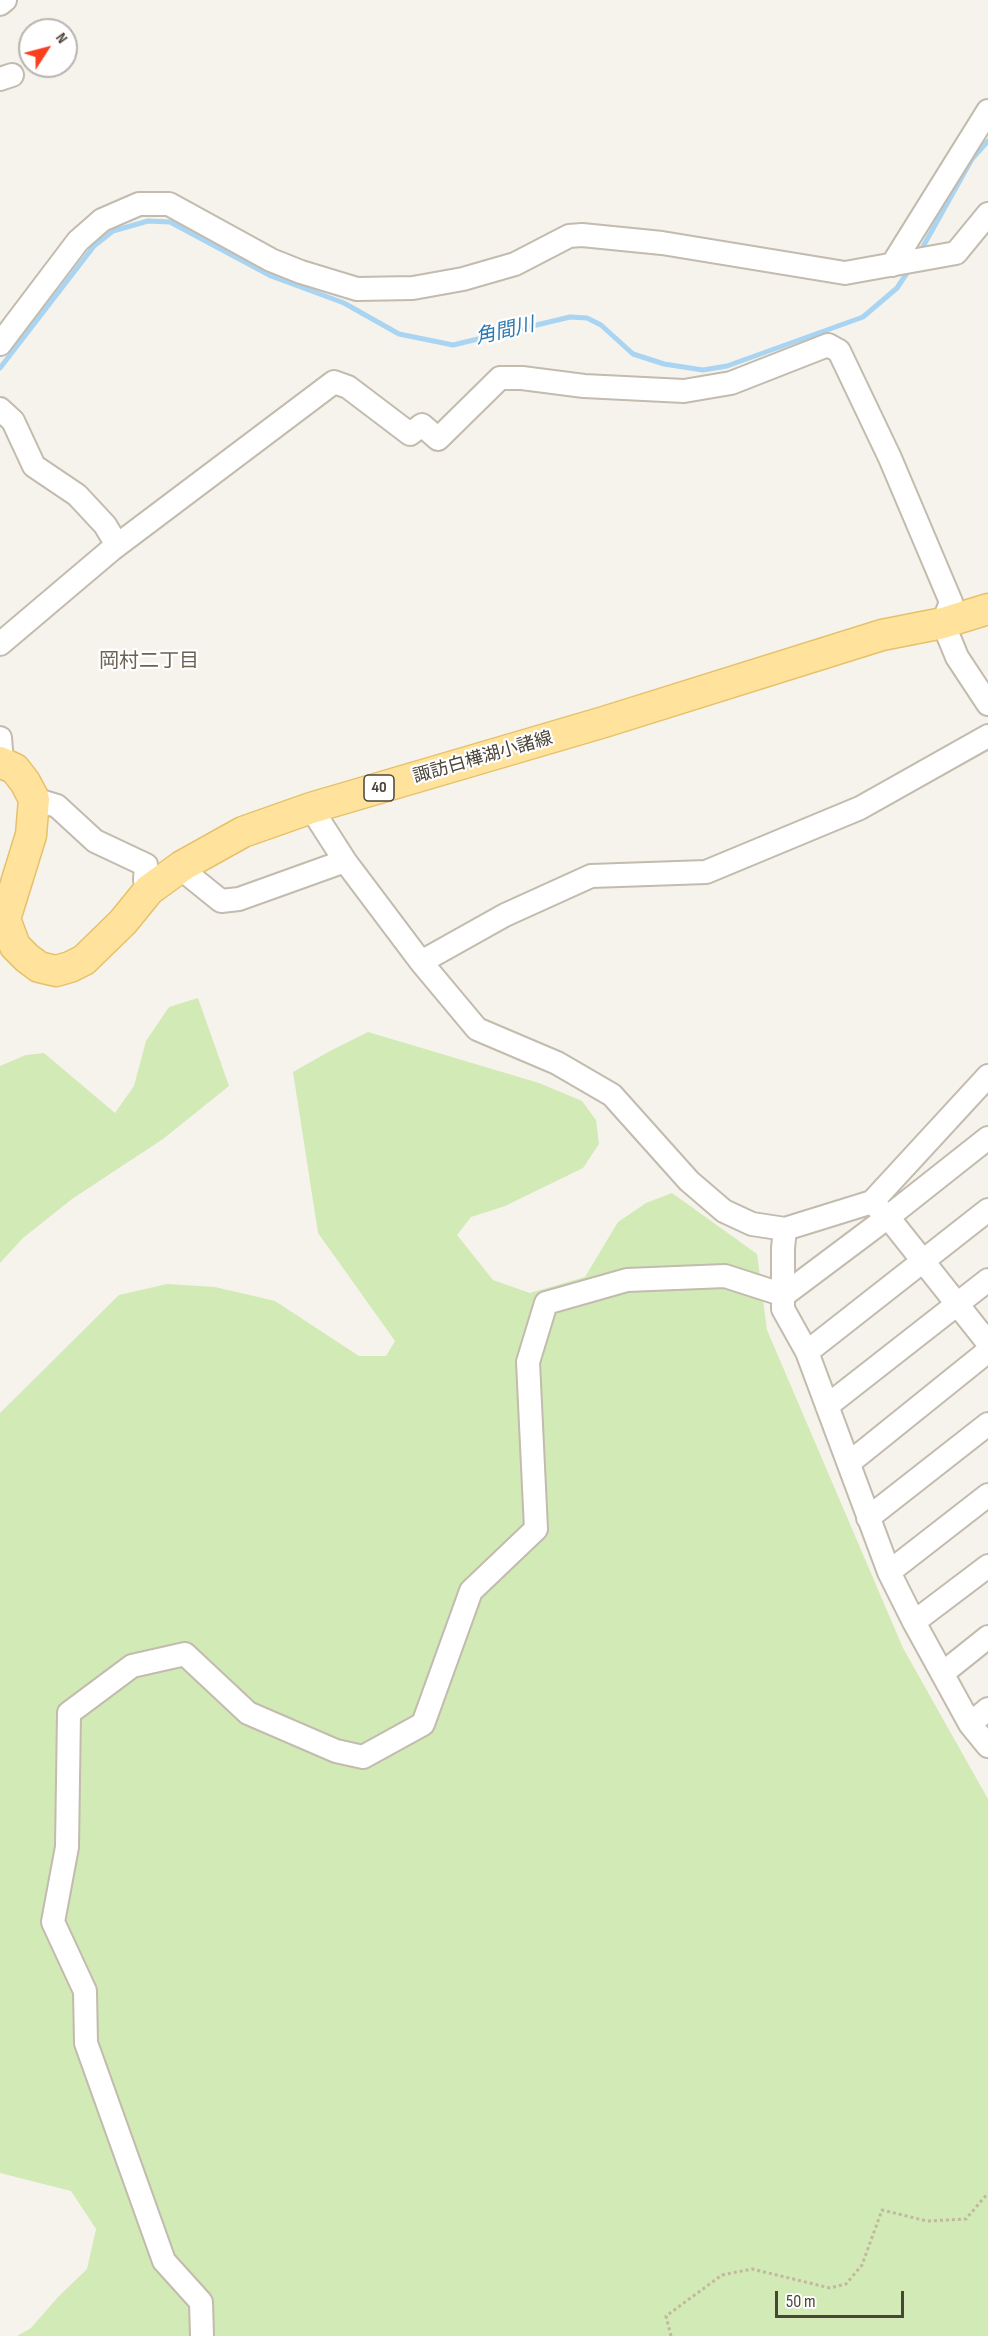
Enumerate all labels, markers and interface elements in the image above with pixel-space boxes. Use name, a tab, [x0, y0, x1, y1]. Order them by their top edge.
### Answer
north arrow	[18, 18, 78, 78]
text: N	[51, 29, 72, 47]
water label: 角間川	[473, 314, 537, 350]
district label: 岡村二丁目	[99, 650, 199, 674]
street label: 諏訪白樺湖小諸線	[411, 728, 555, 788]
road number: 40	[364, 775, 394, 801]
scale bar	[778, 2279, 907, 2317]
text: 50 m	[786, 2291, 816, 2312]

